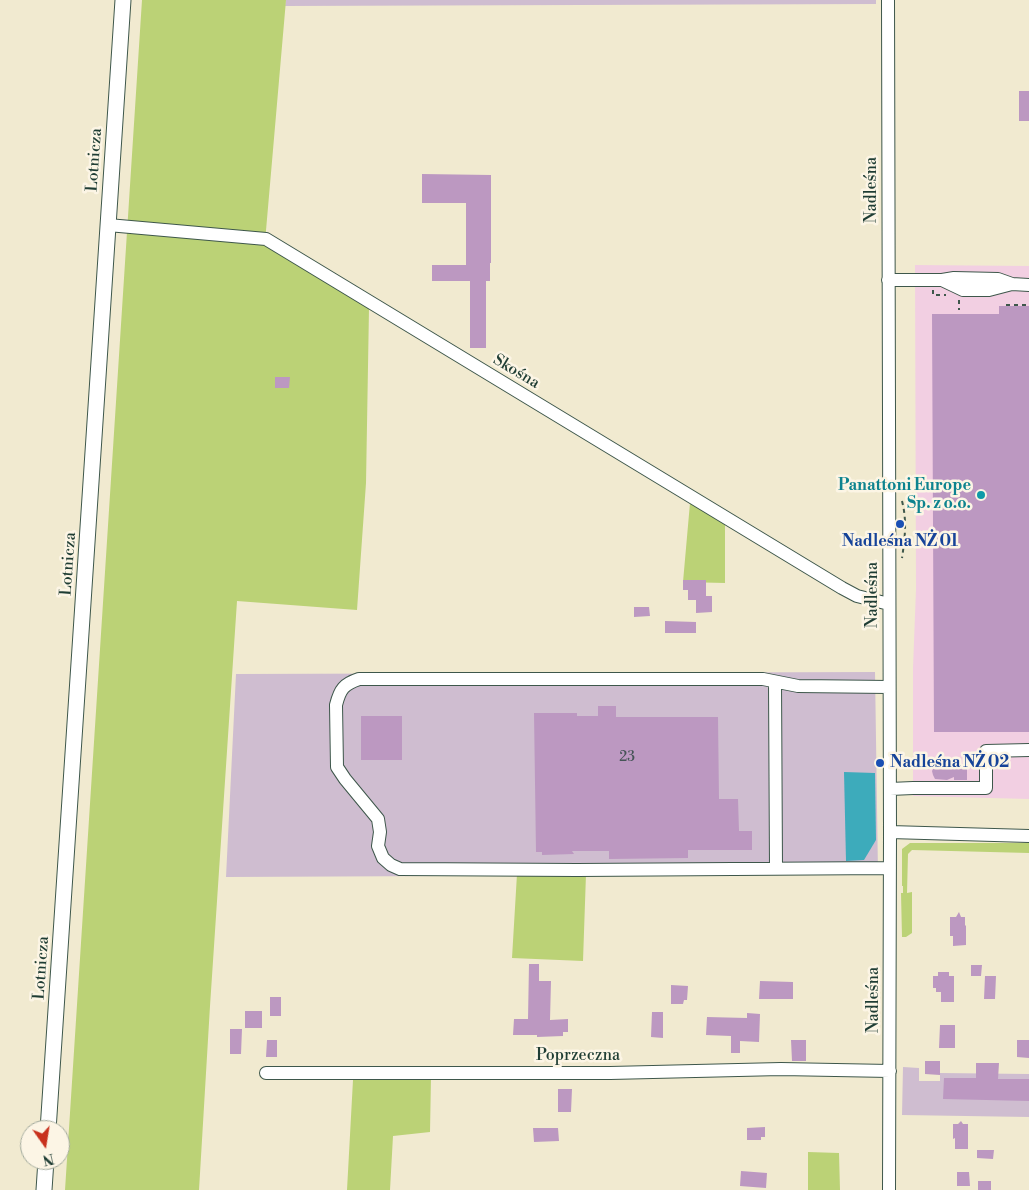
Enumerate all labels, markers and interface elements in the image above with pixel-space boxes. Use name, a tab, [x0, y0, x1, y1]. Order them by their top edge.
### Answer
street label: Lotnicza	[83, 128, 107, 192]
street label: Nadleśna	[862, 157, 882, 223]
street label: Skośna	[489, 351, 543, 393]
place label: Panattoni Europe Sp. z o.o.	[838, 476, 971, 514]
marker: Panattoni Europe Sp. z o.o.	[975, 489, 987, 501]
marker: Nadleśna NŻ 01	[894, 518, 906, 530]
street label: Lotnicza	[57, 532, 81, 596]
place label: Nadleśna NŻ 01	[842, 532, 958, 552]
street label: Nadleśna	[863, 562, 883, 628]
house number: 23	[619, 750, 635, 766]
place label: Nadleśna NŻ 02	[890, 753, 1009, 773]
marker: Nadleśna NŻ 02	[874, 757, 886, 769]
street label: Lotnicza	[30, 936, 54, 1000]
street label: Nadleśna	[864, 967, 884, 1033]
street label: Poprzeczna	[536, 1046, 620, 1066]
north arrow	[20, 1120, 70, 1170]
text: N	[41, 1149, 56, 1169]

